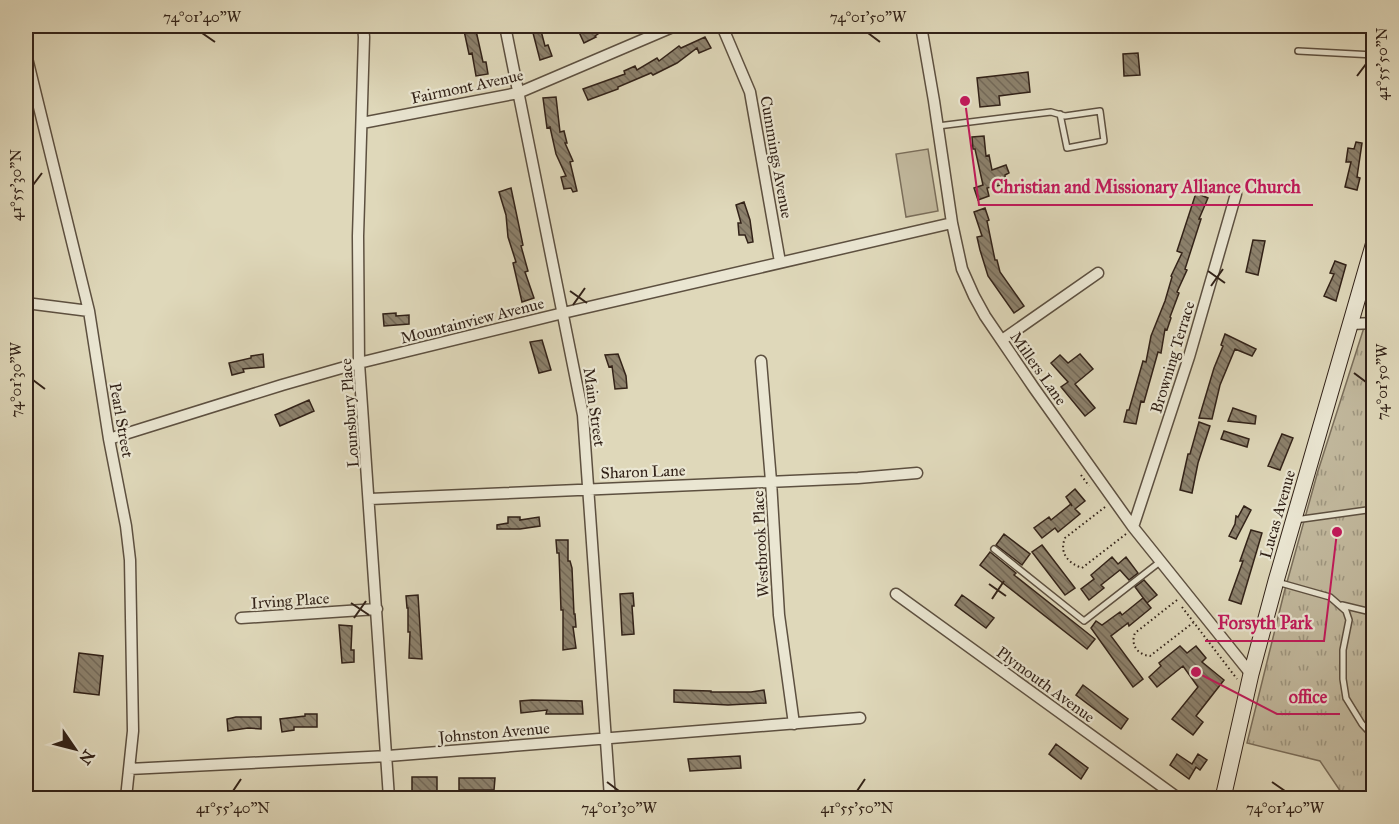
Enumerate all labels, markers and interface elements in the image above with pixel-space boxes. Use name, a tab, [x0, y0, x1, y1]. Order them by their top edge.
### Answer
text: 74°01'40"W	[163, 8, 242, 26]
text: 74°01'50"W	[830, 8, 907, 26]
text: 41°55'50"N	[1373, 27, 1391, 100]
street label: Fairmont Avenue	[409, 65, 525, 108]
street label: Cummings Avenue	[755, 94, 797, 220]
text: 41°55'30"N	[7, 149, 25, 221]
callout: Christian and Missionary Alliance Church	[979, 169, 1313, 205]
text: Christian and Missionary Alliance Church	[991, 176, 1302, 199]
street label: Mountainview Avenue	[398, 293, 546, 348]
street label: Browning Terrace	[1146, 299, 1200, 416]
street label: Millers Lane	[1006, 328, 1071, 409]
text: 74°01'30"W	[7, 341, 25, 418]
text: 74°01'50"W	[1373, 343, 1391, 420]
street label: Lounsbury Place	[336, 357, 363, 468]
street label: Main Street	[580, 366, 609, 448]
street label: Pearl Street	[106, 381, 137, 459]
street label: Sharon Lane	[600, 461, 686, 482]
street label: Lucas Avenue	[1256, 467, 1299, 561]
street label: Westbrook Place	[748, 490, 773, 598]
street label: Irving Place	[250, 588, 330, 614]
callout: Forsyth Park	[1205, 605, 1324, 641]
text: Forsyth Park	[1217, 612, 1313, 635]
street label: Plymouth Avenue	[993, 642, 1099, 727]
callout: office	[1277, 678, 1340, 714]
text: office	[1289, 686, 1328, 708]
street label: Johnston Avenue	[436, 718, 551, 748]
north arrow	[45, 719, 105, 779]
text: N	[75, 746, 99, 769]
text: 41°55'40"N	[196, 799, 270, 817]
text: 74°01'30"W	[581, 799, 658, 817]
text: 41°55'50"N	[821, 799, 894, 817]
text: 74°01'40"W	[1246, 799, 1325, 817]

